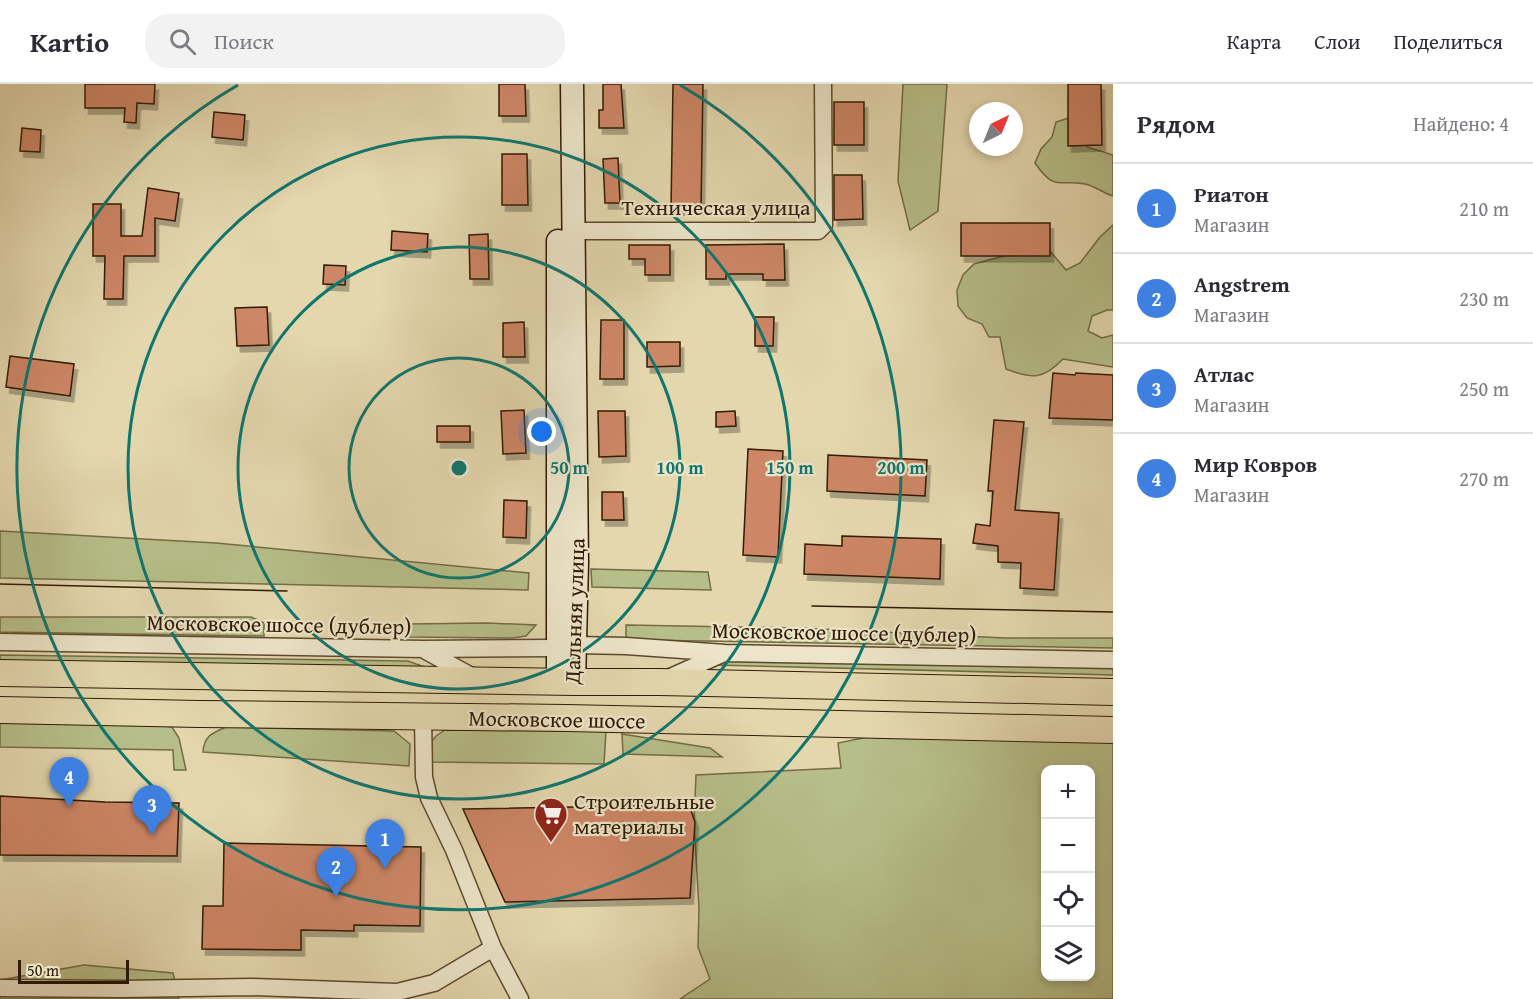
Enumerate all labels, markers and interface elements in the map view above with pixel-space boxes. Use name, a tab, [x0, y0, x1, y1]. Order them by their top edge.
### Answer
search box	[145, 14, 565, 68]
text: Kartio	[30, 21, 109, 62]
icon: search	[166, 25, 199, 58]
text: Поиск	[214, 25, 274, 57]
text: Карта	[1227, 26, 1281, 57]
text: Слои	[1314, 26, 1360, 57]
text: Поделиться	[1393, 26, 1503, 57]
north arrow	[969, 102, 1023, 156]
text: Рядом	[1137, 104, 1215, 143]
text: Найдено: 4	[1413, 109, 1509, 138]
text: Риатон	[1194, 178, 1269, 210]
street label: Техническая улица	[622, 191, 811, 223]
text: 1	[1151, 194, 1162, 223]
text: 210 m	[1459, 194, 1509, 223]
text: Магазин	[1194, 210, 1269, 239]
text: Angstrem	[1194, 268, 1290, 300]
text: 2	[1151, 284, 1162, 313]
text: 230 m	[1459, 284, 1509, 313]
text: Магазин	[1194, 300, 1269, 329]
text: Атлас	[1194, 358, 1254, 390]
text: 3	[1151, 374, 1162, 403]
text: 250 m	[1459, 374, 1509, 403]
text: Магазин	[1194, 390, 1269, 419]
your location	[527, 417, 556, 446]
text: Мир Ковров	[1194, 448, 1317, 480]
text: 50 m	[550, 454, 589, 481]
text: 100 m	[656, 454, 704, 481]
text: 150 m	[766, 454, 814, 481]
text: 200 m	[877, 454, 925, 481]
centre of rings	[449, 458, 469, 478]
text: 4	[1151, 464, 1162, 493]
text: 270 m	[1459, 464, 1509, 493]
text: Магазин	[1194, 480, 1269, 509]
street label: Дальняя улица	[555, 537, 593, 686]
street label: Московское шоссе (дублер)	[146, 606, 412, 642]
street label: Московское шоссе (дублер)	[711, 614, 977, 650]
street label: Московское шоссе	[468, 701, 646, 737]
pin: 4	[50, 758, 88, 807]
map controls	[1041, 765, 1095, 981]
button: +	[1041, 765, 1095, 819]
place label: Строительные материалы	[574, 785, 715, 842]
pin: 3	[132, 786, 172, 835]
supermarket icon: Строительные материалы	[533, 796, 569, 843]
button: −	[1041, 819, 1095, 873]
pin: 1	[366, 820, 404, 869]
pin: 2	[316, 848, 356, 897]
button: locate	[1041, 873, 1095, 927]
button: layers	[1041, 927, 1095, 981]
scale bar	[18, 957, 129, 984]
text: 50 m	[27, 958, 59, 982]

